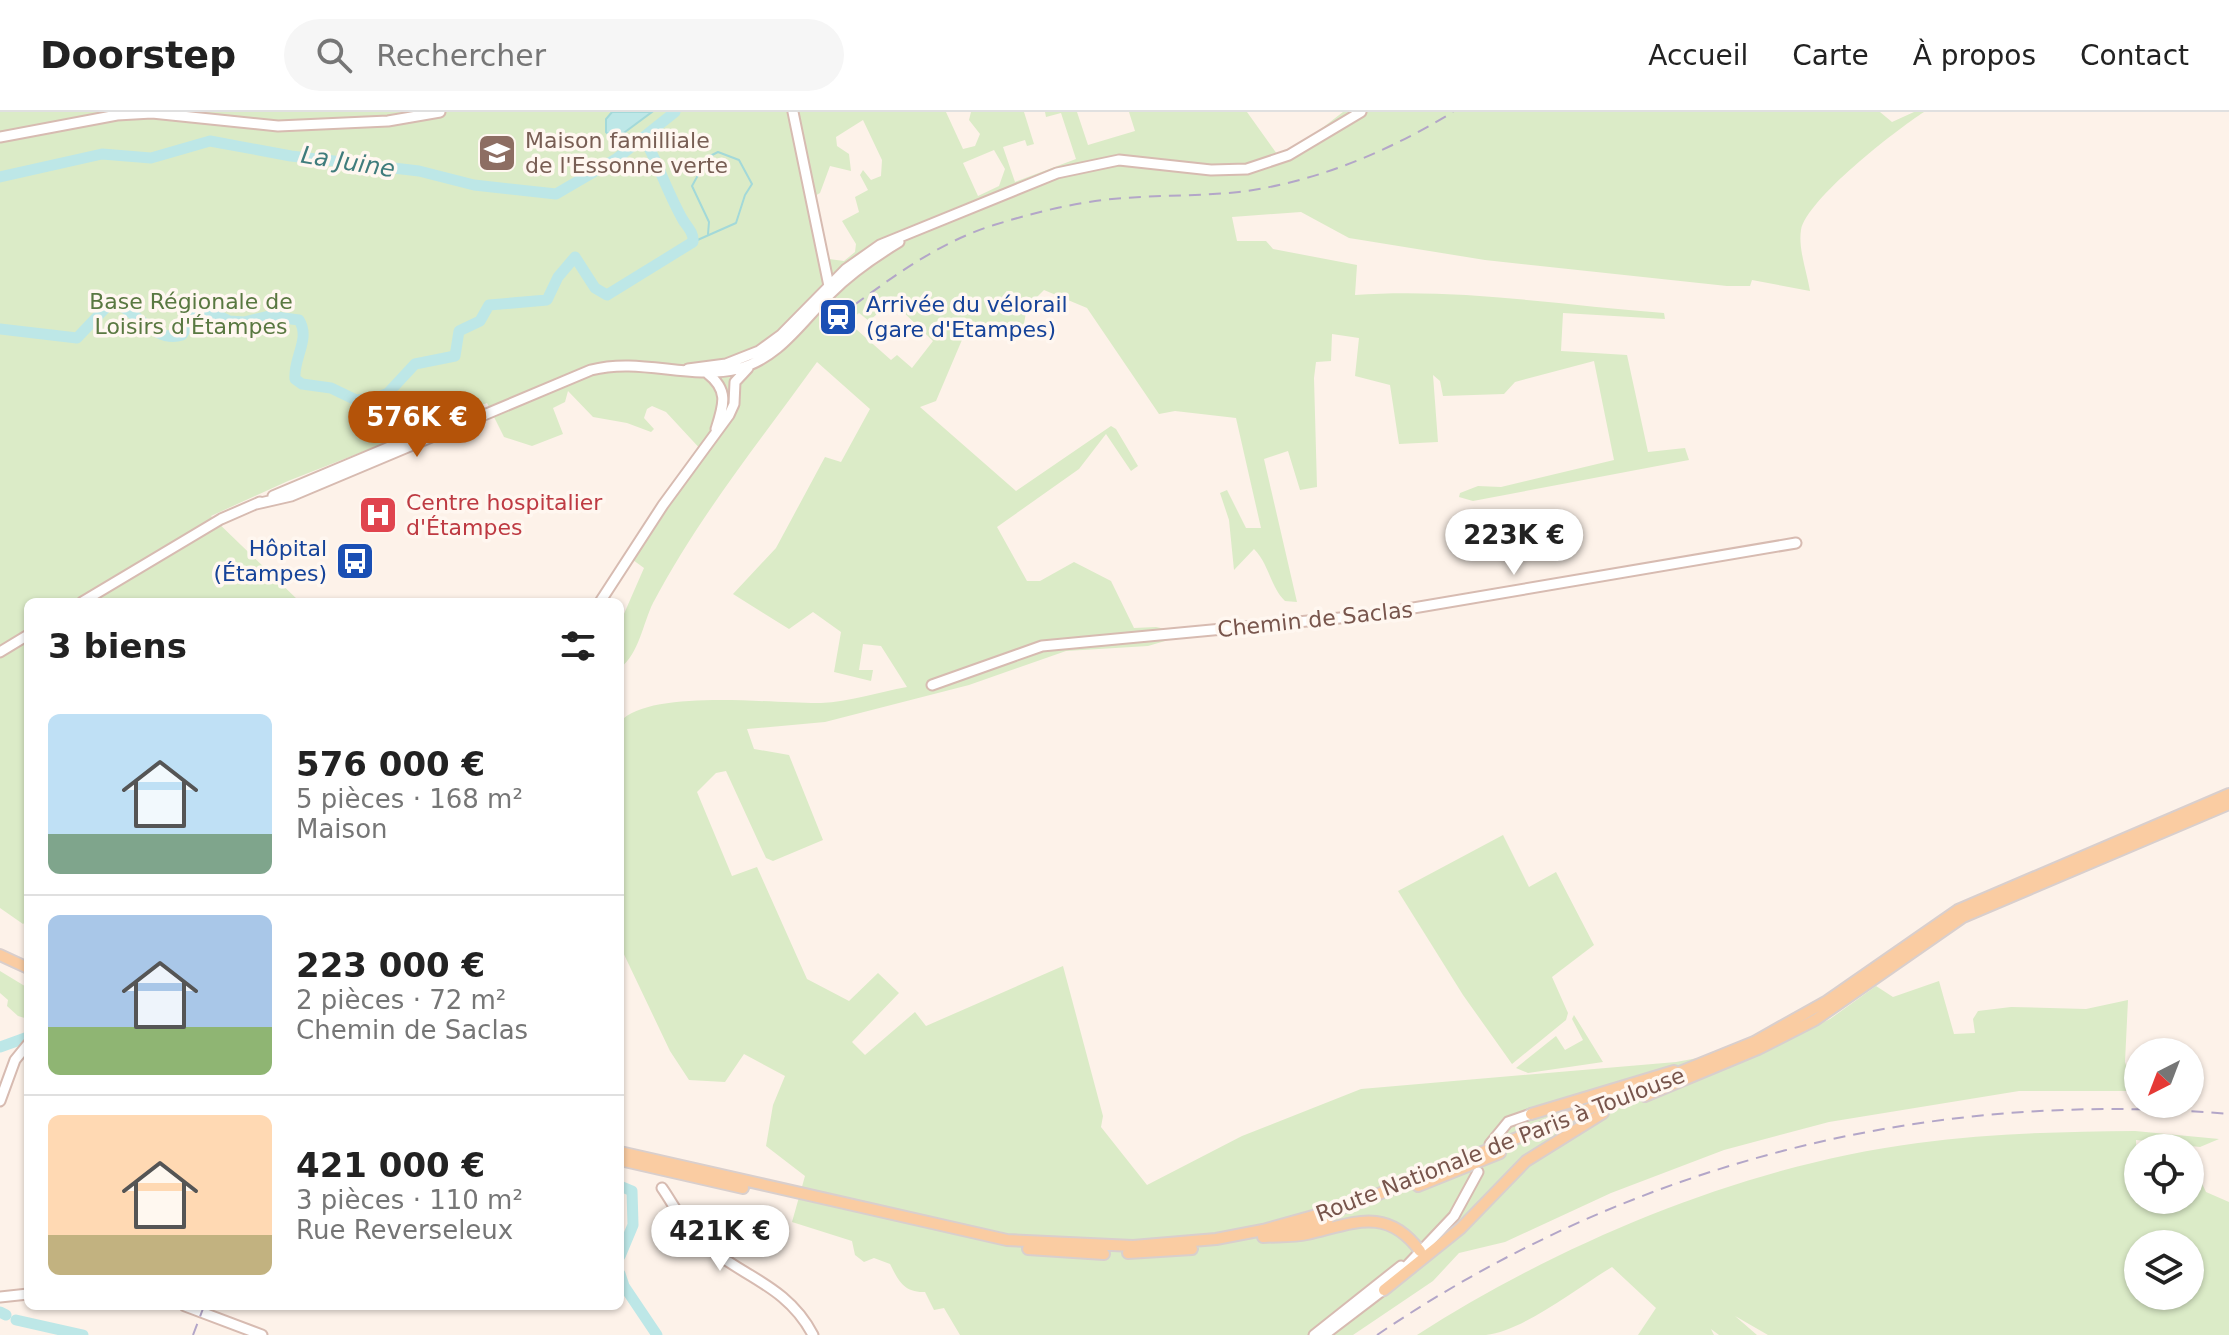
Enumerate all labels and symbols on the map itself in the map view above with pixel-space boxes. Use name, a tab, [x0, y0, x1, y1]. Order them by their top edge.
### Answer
place label: Maison familliale de l'Essonne verte	[525, 128, 728, 178]
school or university icon: Maison familliale de l'Essonne verte	[476, 132, 518, 174]
water label: La Juine	[299, 141, 397, 183]
park label: Base Régionale de Loisirs d'Étampes	[89, 289, 293, 339]
place label: Arrivée du vélorail (gare d'Etampes)	[866, 292, 1068, 342]
station icon: Arrivée du vélorail (gare d'Etampes)	[817, 296, 859, 338]
pin: 576K €	[352, 391, 482, 459]
place label: Centre hospitalier d'Étampes	[406, 490, 603, 540]
hospital icon: Centre hospitalier d'Étampes	[357, 494, 399, 536]
pin: 223K €	[1449, 509, 1579, 577]
place label: Hôpital (Étampes)	[213, 536, 327, 586]
bus stop icon: Hôpital (Étampes)	[334, 540, 376, 582]
street label: Chemin de Saclas	[1216, 597, 1414, 642]
north arrow	[2124, 1038, 2204, 1118]
street label: Route Nationale de Paris à Toulouse	[1312, 1062, 1688, 1227]
pin: 421K €	[655, 1205, 785, 1273]

